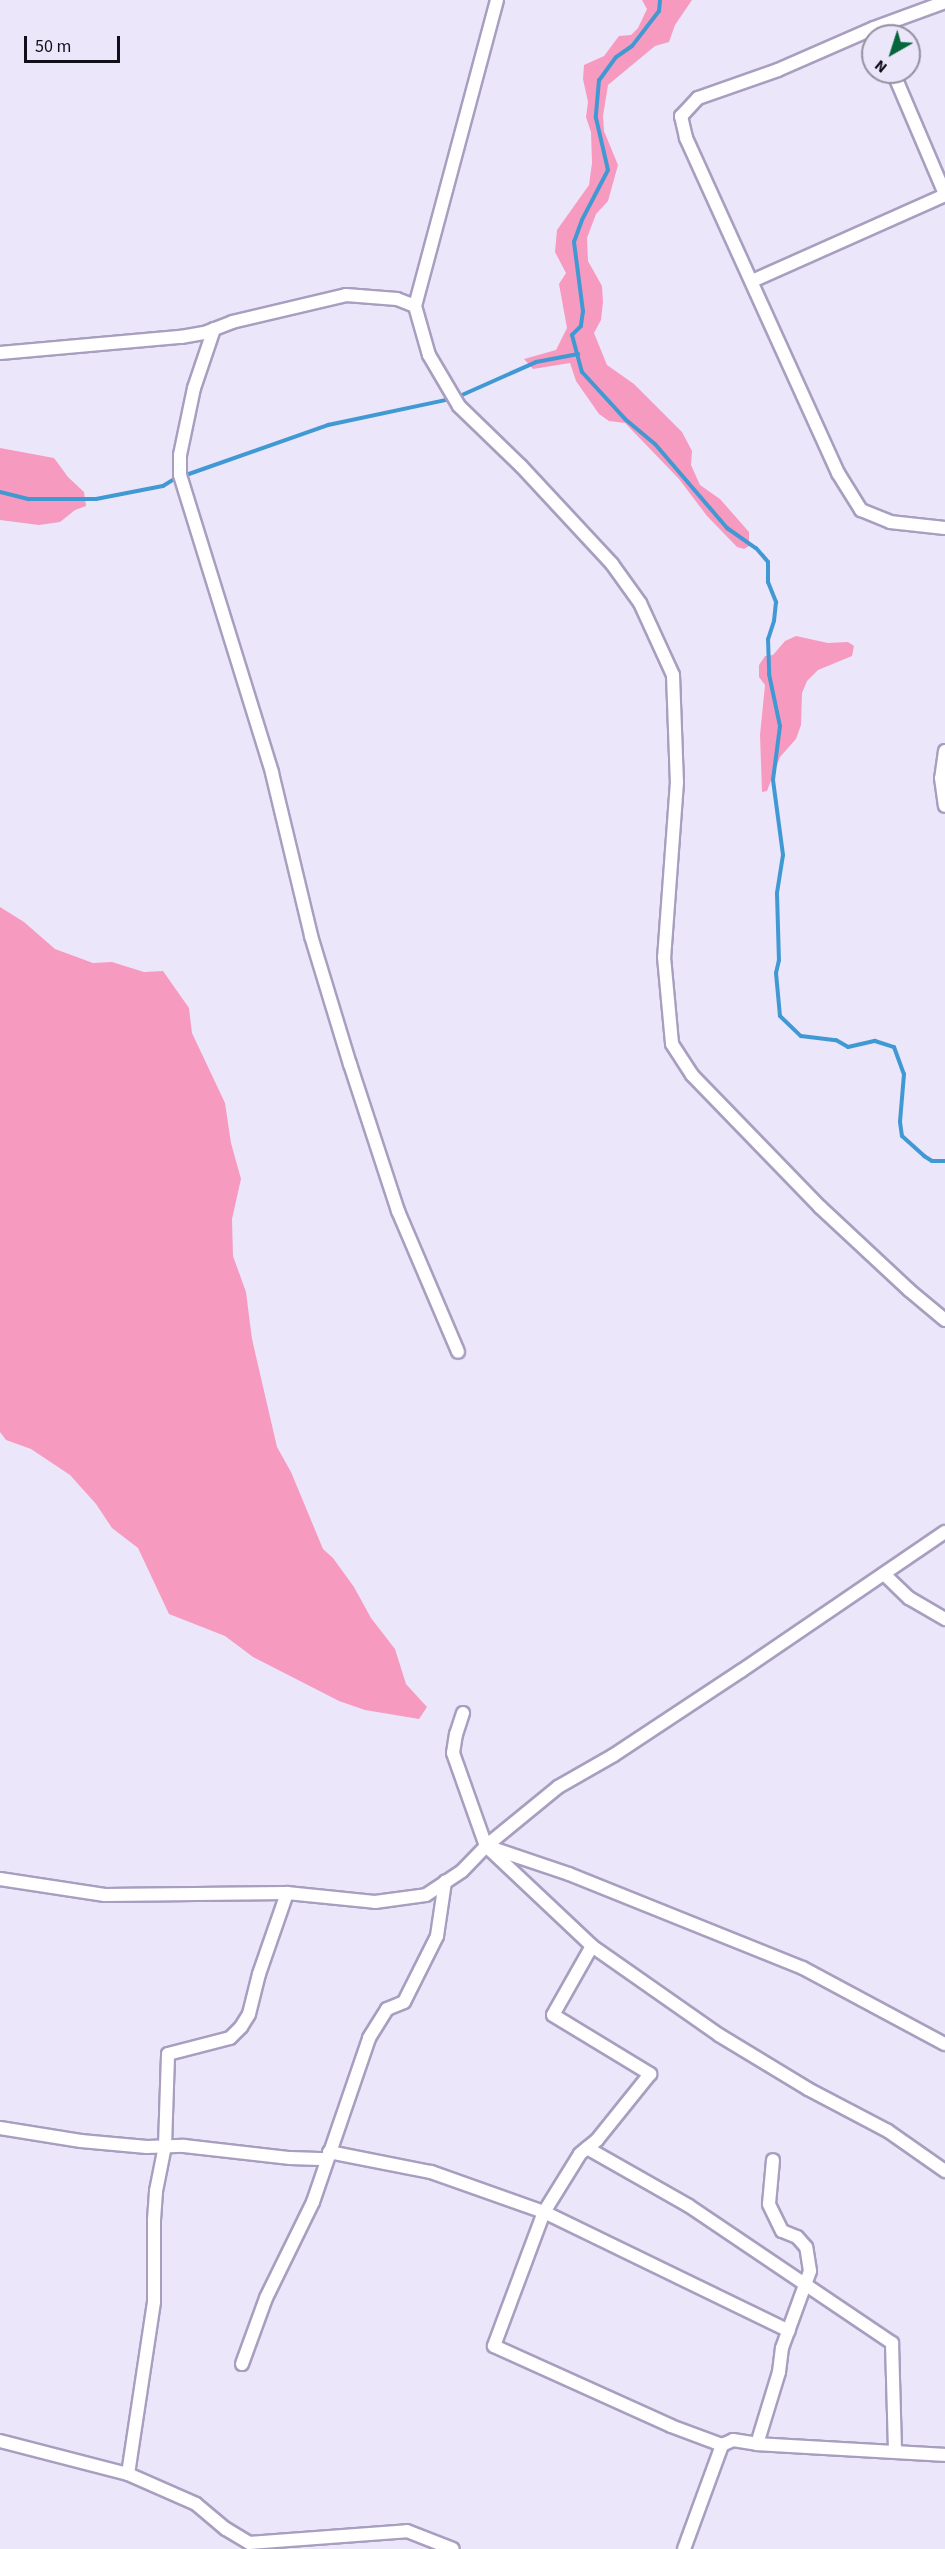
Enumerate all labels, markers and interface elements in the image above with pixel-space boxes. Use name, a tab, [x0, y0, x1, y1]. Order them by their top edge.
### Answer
scale bar	[27, 24, 123, 62]
north arrow	[861, 24, 921, 84]
text: 50 m	[35, 34, 71, 59]
text: N	[870, 55, 892, 78]

